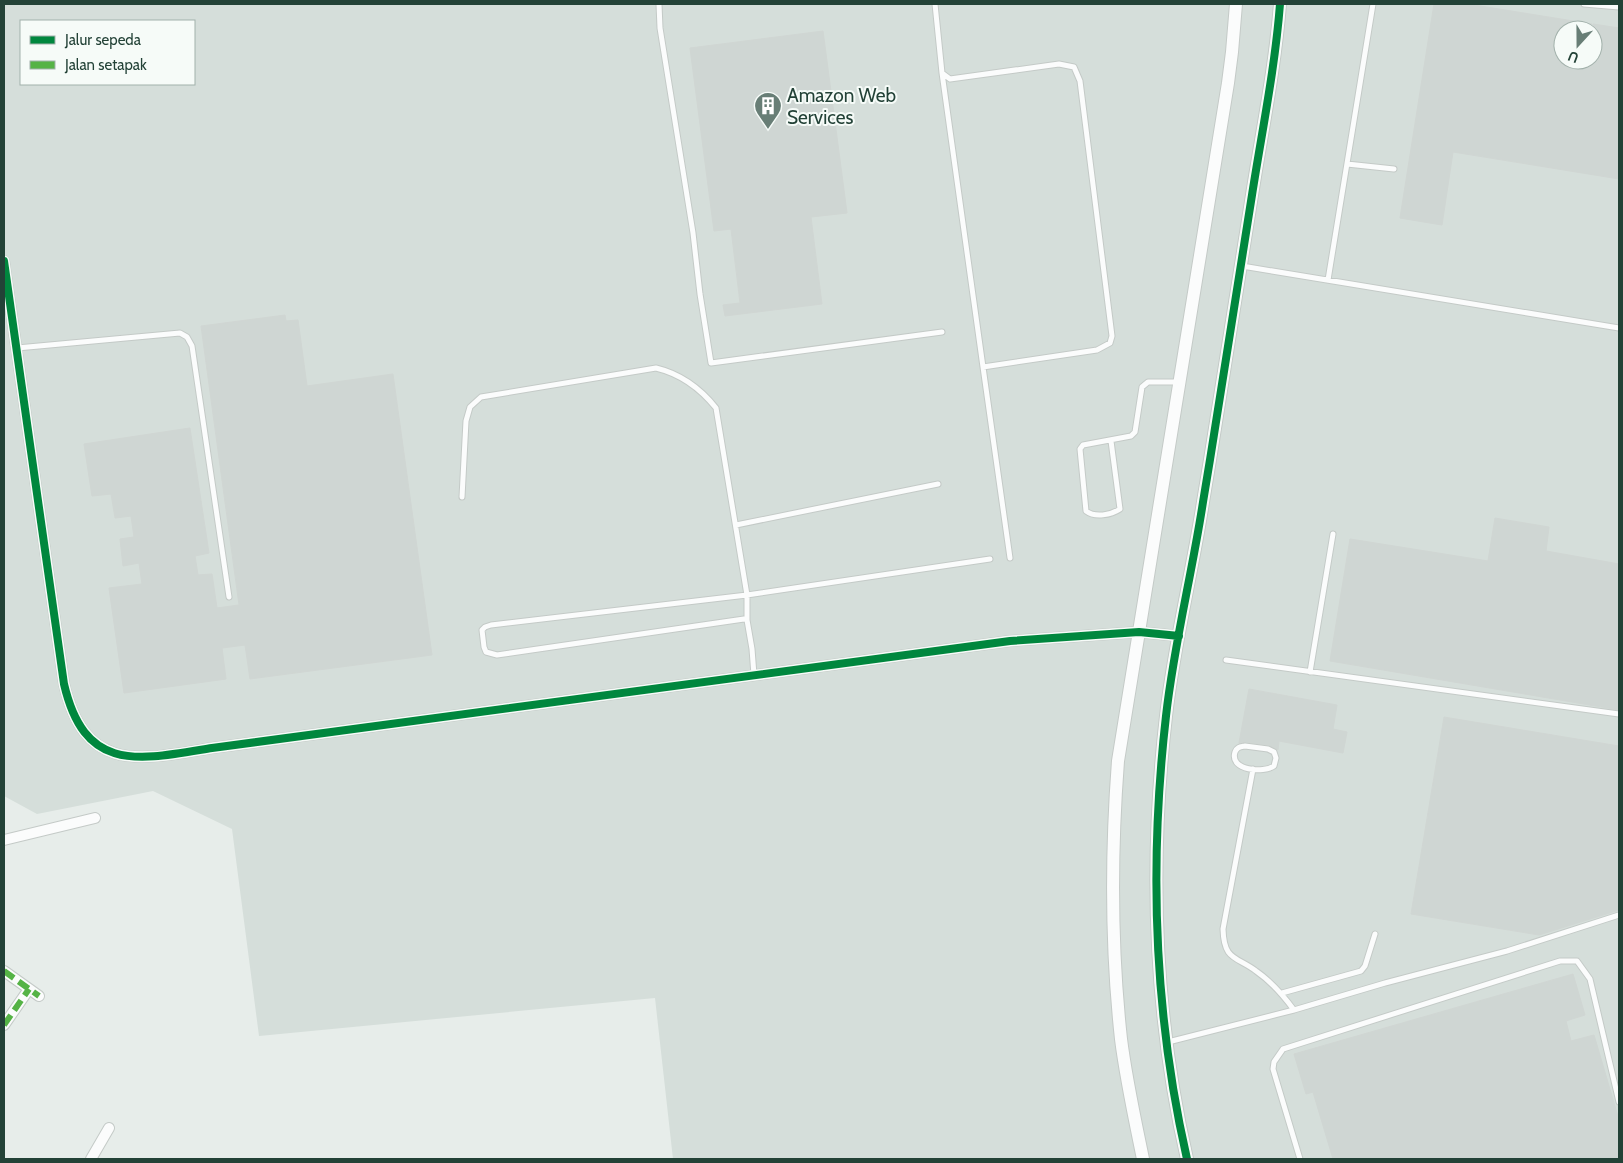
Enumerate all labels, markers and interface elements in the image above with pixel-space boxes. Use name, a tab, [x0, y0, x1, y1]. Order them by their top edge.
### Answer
legend	[20, 20, 195, 85]
north arrow	[1553, 20, 1603, 70]
text: Jalur sepeda	[64, 31, 142, 49]
text: U	[1565, 47, 1581, 67]
text: Jalan setapak	[64, 56, 147, 74]
place label: Amazon Web Services	[787, 84, 896, 129]
building icon: Amazon Web Services	[753, 91, 783, 130]

